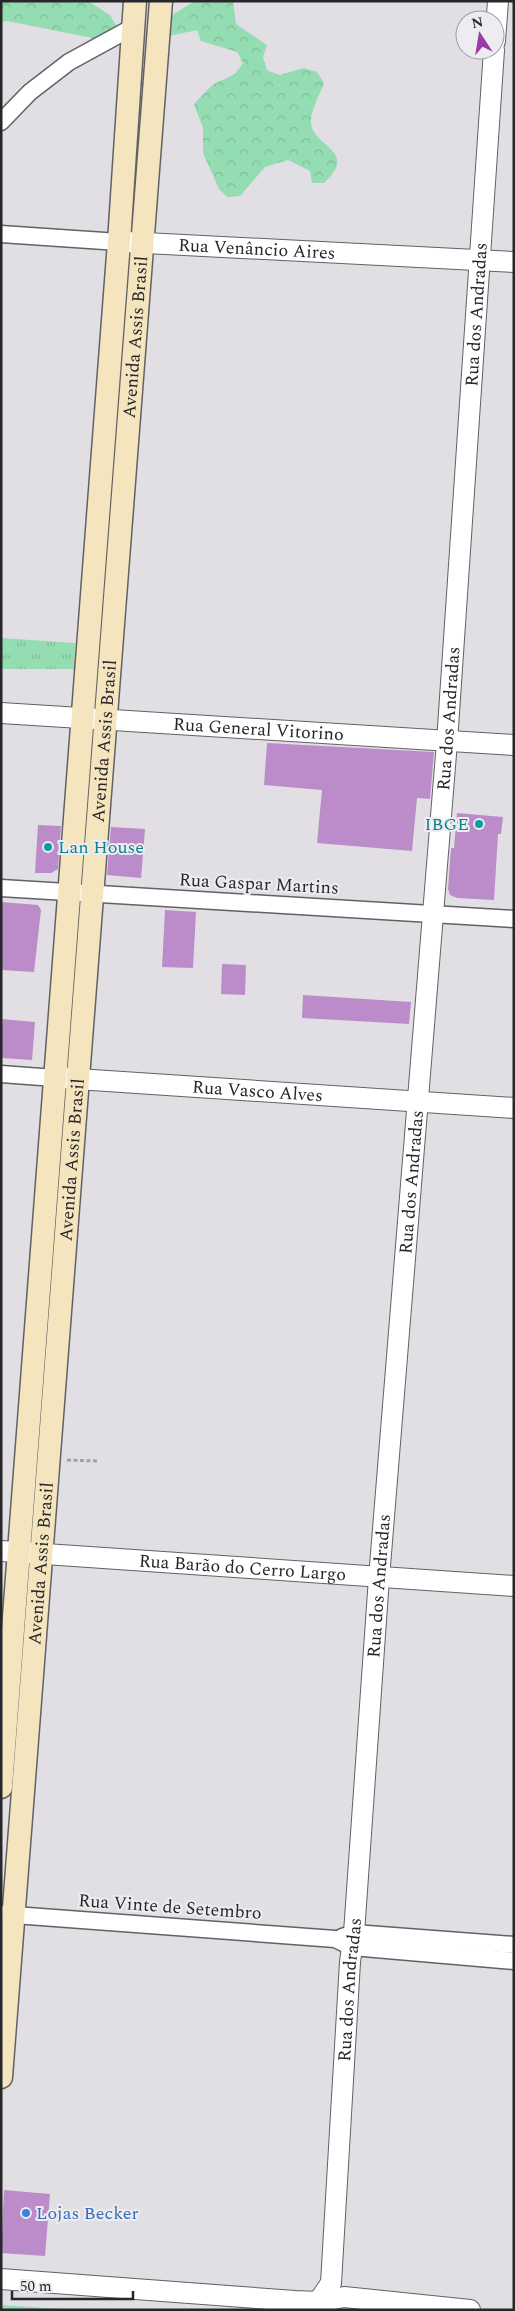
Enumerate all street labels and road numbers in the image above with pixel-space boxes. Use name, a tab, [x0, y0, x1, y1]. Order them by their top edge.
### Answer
street label: Rua Venâncio Aires	[178, 231, 336, 266]
street label: Rua dos Andradas	[458, 242, 494, 387]
street label: Avenida Assis Brasil	[115, 255, 155, 419]
street label: Rua dos Andradas	[430, 646, 467, 792]
street label: Avenida Assis Brasil	[84, 659, 124, 823]
street label: Rua General Vitorino	[172, 710, 345, 748]
street label: Rua Gaspar Martins	[178, 866, 340, 902]
street label: Rua Vasco Alves	[191, 1073, 324, 1109]
street label: Avenida Assis Brasil	[52, 1077, 91, 1242]
street label: Rua dos Andradas	[392, 1109, 431, 1255]
street label: Avenida Assis Brasil	[21, 1481, 60, 1646]
street label: Rua dos Andradas	[360, 1513, 398, 1659]
street label: Rua Barão do Cerro Largo	[138, 1547, 347, 1588]
street label: Rua Vinte de Setembro	[78, 1887, 262, 1927]
street label: Rua dos Andradas	[331, 1917, 369, 2062]

